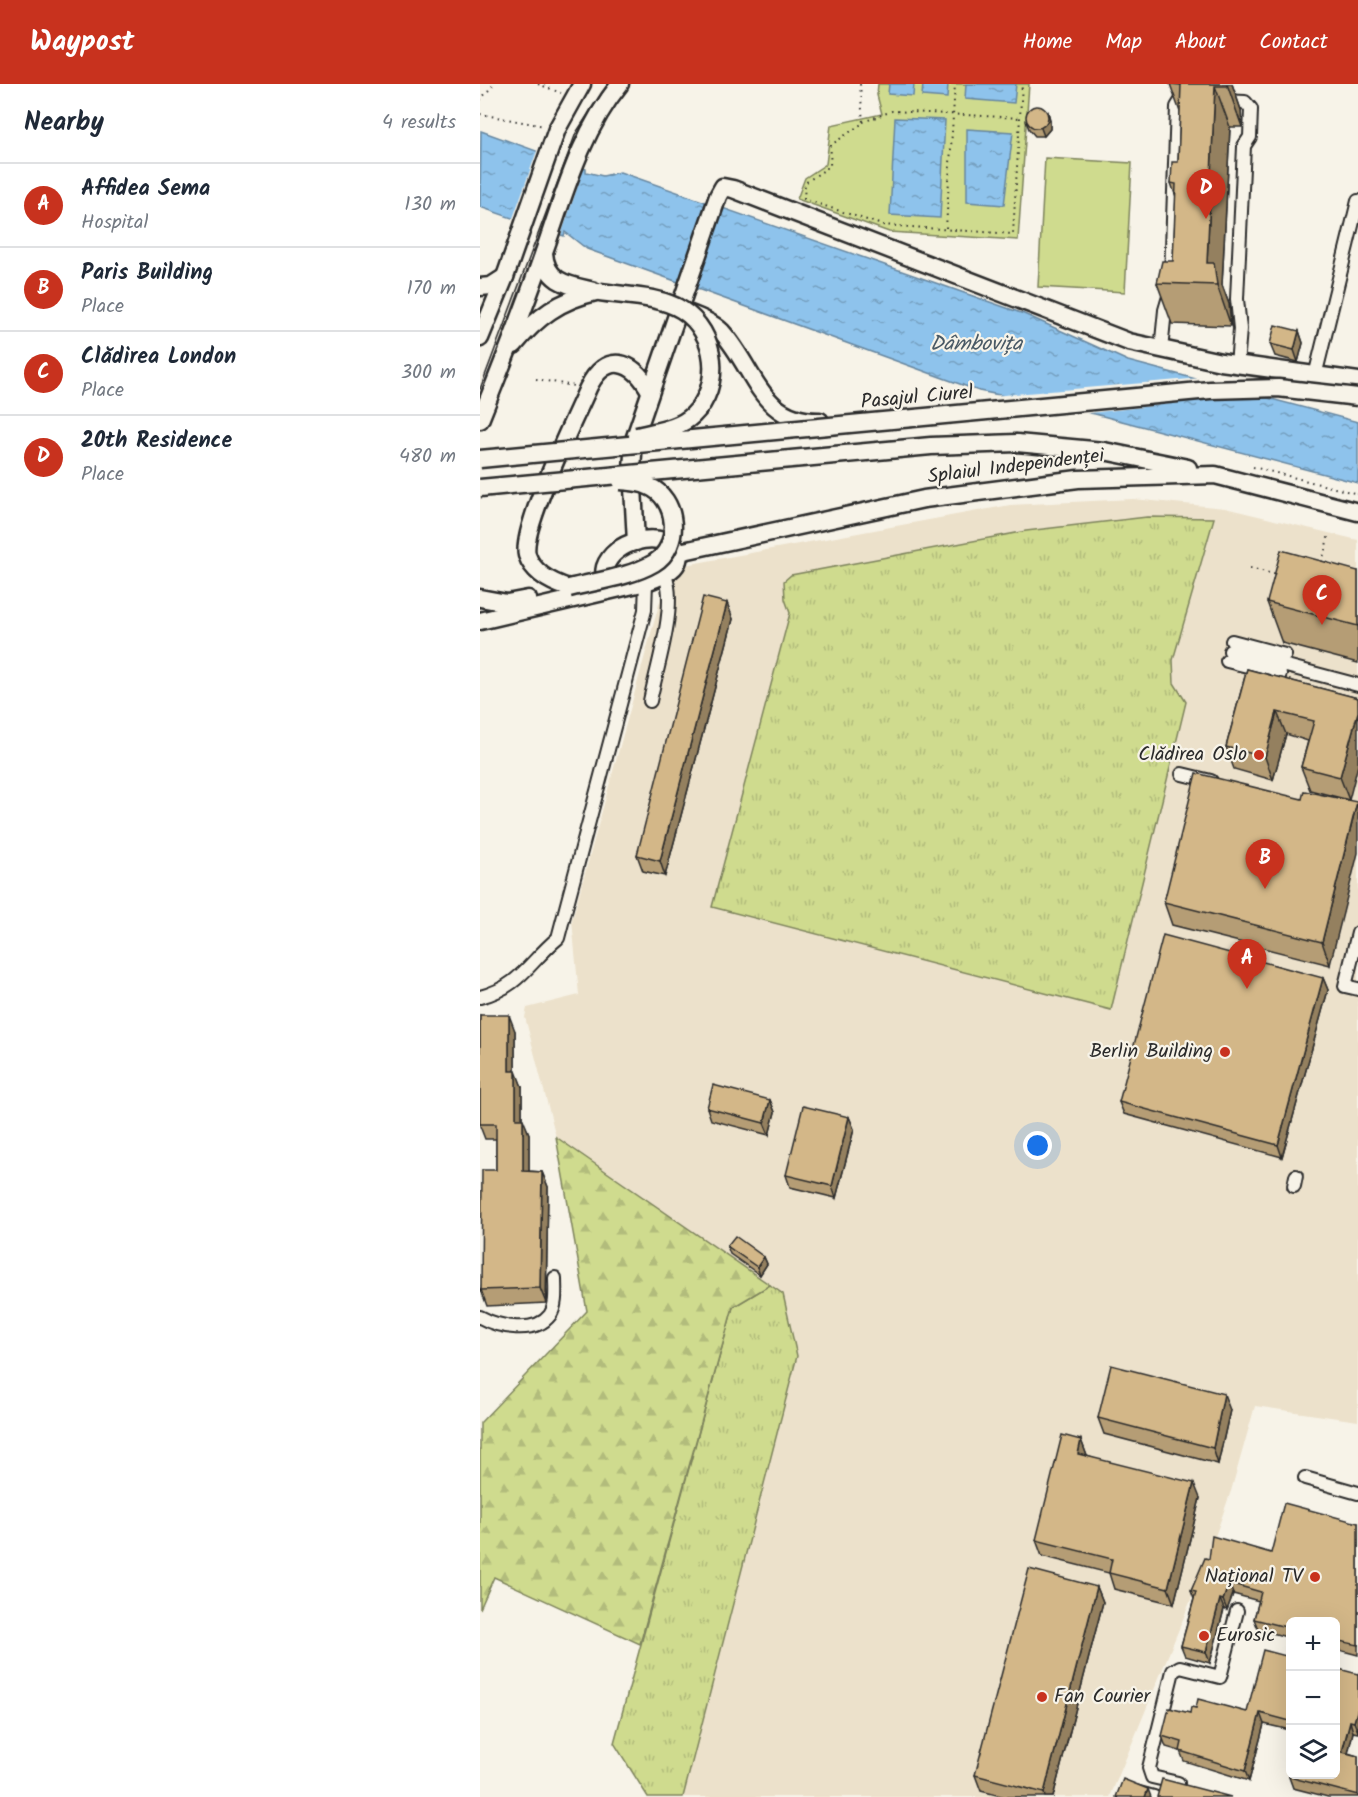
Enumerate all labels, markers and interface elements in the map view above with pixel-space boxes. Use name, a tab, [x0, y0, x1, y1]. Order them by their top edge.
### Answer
text: Waypost	[30, 20, 134, 65]
text: Home	[1023, 26, 1072, 59]
text: Map	[1105, 26, 1142, 59]
text: About	[1175, 26, 1226, 59]
text: Contact	[1259, 26, 1328, 59]
text: Nearby	[24, 102, 104, 144]
text: 4 results	[382, 107, 456, 139]
pin: D	[1186, 170, 1226, 219]
text: Affidea Sema	[81, 172, 210, 207]
text: A	[37, 189, 50, 221]
text: 130 m	[404, 189, 456, 221]
text: Hospital	[81, 207, 148, 239]
text: Paris Building	[81, 256, 213, 291]
text: B	[37, 273, 50, 305]
text: 170 m	[407, 273, 456, 305]
text: Place	[81, 291, 124, 323]
water label: Dâmbovița	[930, 328, 1023, 361]
text: Clădirea London	[81, 340, 236, 375]
text: C	[37, 357, 50, 389]
text: 300 m	[401, 357, 456, 389]
text: Place	[81, 375, 124, 407]
street label: Pasajul Ciurel	[859, 377, 975, 419]
text: 20th Residence	[81, 424, 232, 459]
street label: Splaiul Independenței	[926, 440, 1107, 494]
text: D	[37, 441, 50, 473]
text: 480 m	[399, 441, 456, 473]
text: Place	[81, 459, 124, 491]
pin: C	[1302, 576, 1342, 625]
place label: Clădirea Oslo	[1138, 739, 1247, 771]
marker: Clădirea Oslo	[1252, 748, 1266, 762]
pin: B	[1246, 840, 1284, 889]
pin: A	[1228, 940, 1266, 989]
place label: Berlin Building	[1089, 1036, 1213, 1068]
marker: Berlin Building	[1218, 1045, 1232, 1059]
your location	[1023, 1131, 1052, 1160]
place label: Național TV	[1205, 1561, 1304, 1593]
marker: Național TV	[1308, 1570, 1322, 1584]
map controls	[1286, 1617, 1340, 1779]
button: +	[1286, 1617, 1340, 1671]
place label: Eurosic	[1216, 1620, 1275, 1652]
marker: Eurosic	[1197, 1629, 1211, 1643]
button: −	[1286, 1671, 1340, 1725]
place label: Fan Courier	[1054, 1681, 1152, 1713]
marker: Fan Courier	[1035, 1690, 1049, 1704]
button: layers	[1286, 1725, 1340, 1779]

